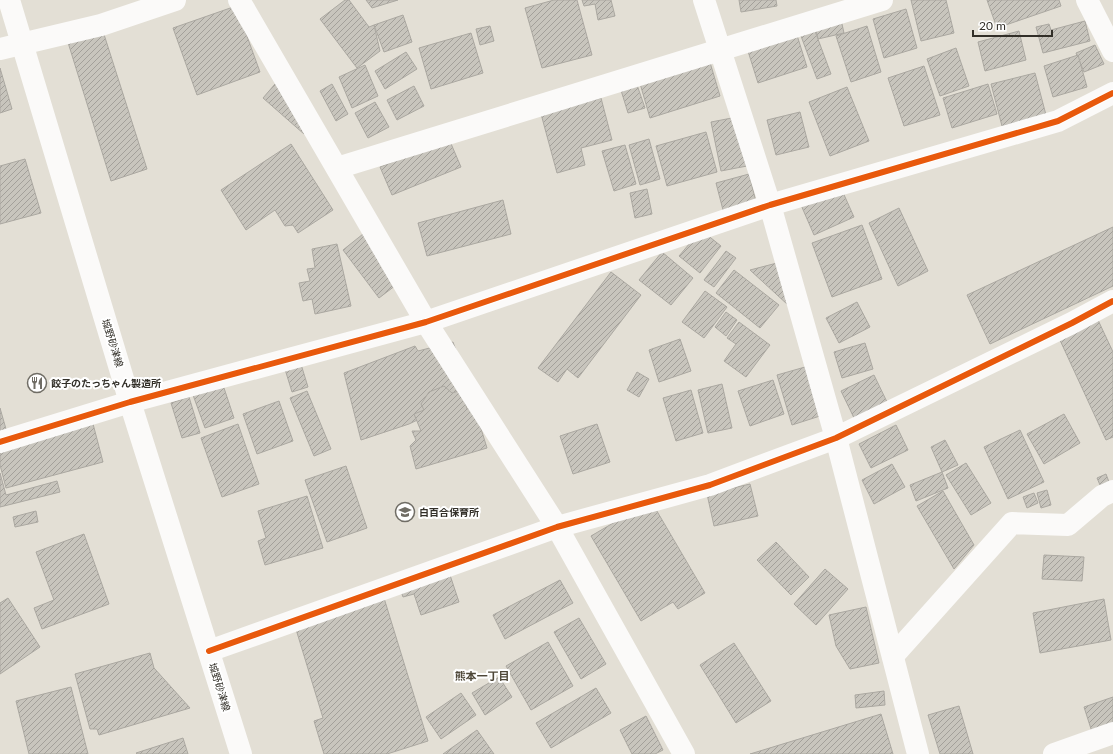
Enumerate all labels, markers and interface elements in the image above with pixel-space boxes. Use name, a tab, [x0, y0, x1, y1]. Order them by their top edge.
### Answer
scale bar	[973, 12, 1052, 38]
text: 20 m	[979, 18, 1006, 33]
street label: 城野砂津線	[100, 317, 126, 369]
restaurant icon: 餃子のたっちゃん製造所	[26, 372, 48, 394]
place label: 餃子のたっちゃん製造所	[51, 377, 161, 389]
school or university icon: 白百合保育所	[394, 501, 416, 523]
place label: 白百合保育所	[419, 506, 479, 518]
street label: 城野砂津線	[207, 661, 233, 713]
district label: 熊本一丁目	[455, 669, 510, 682]

